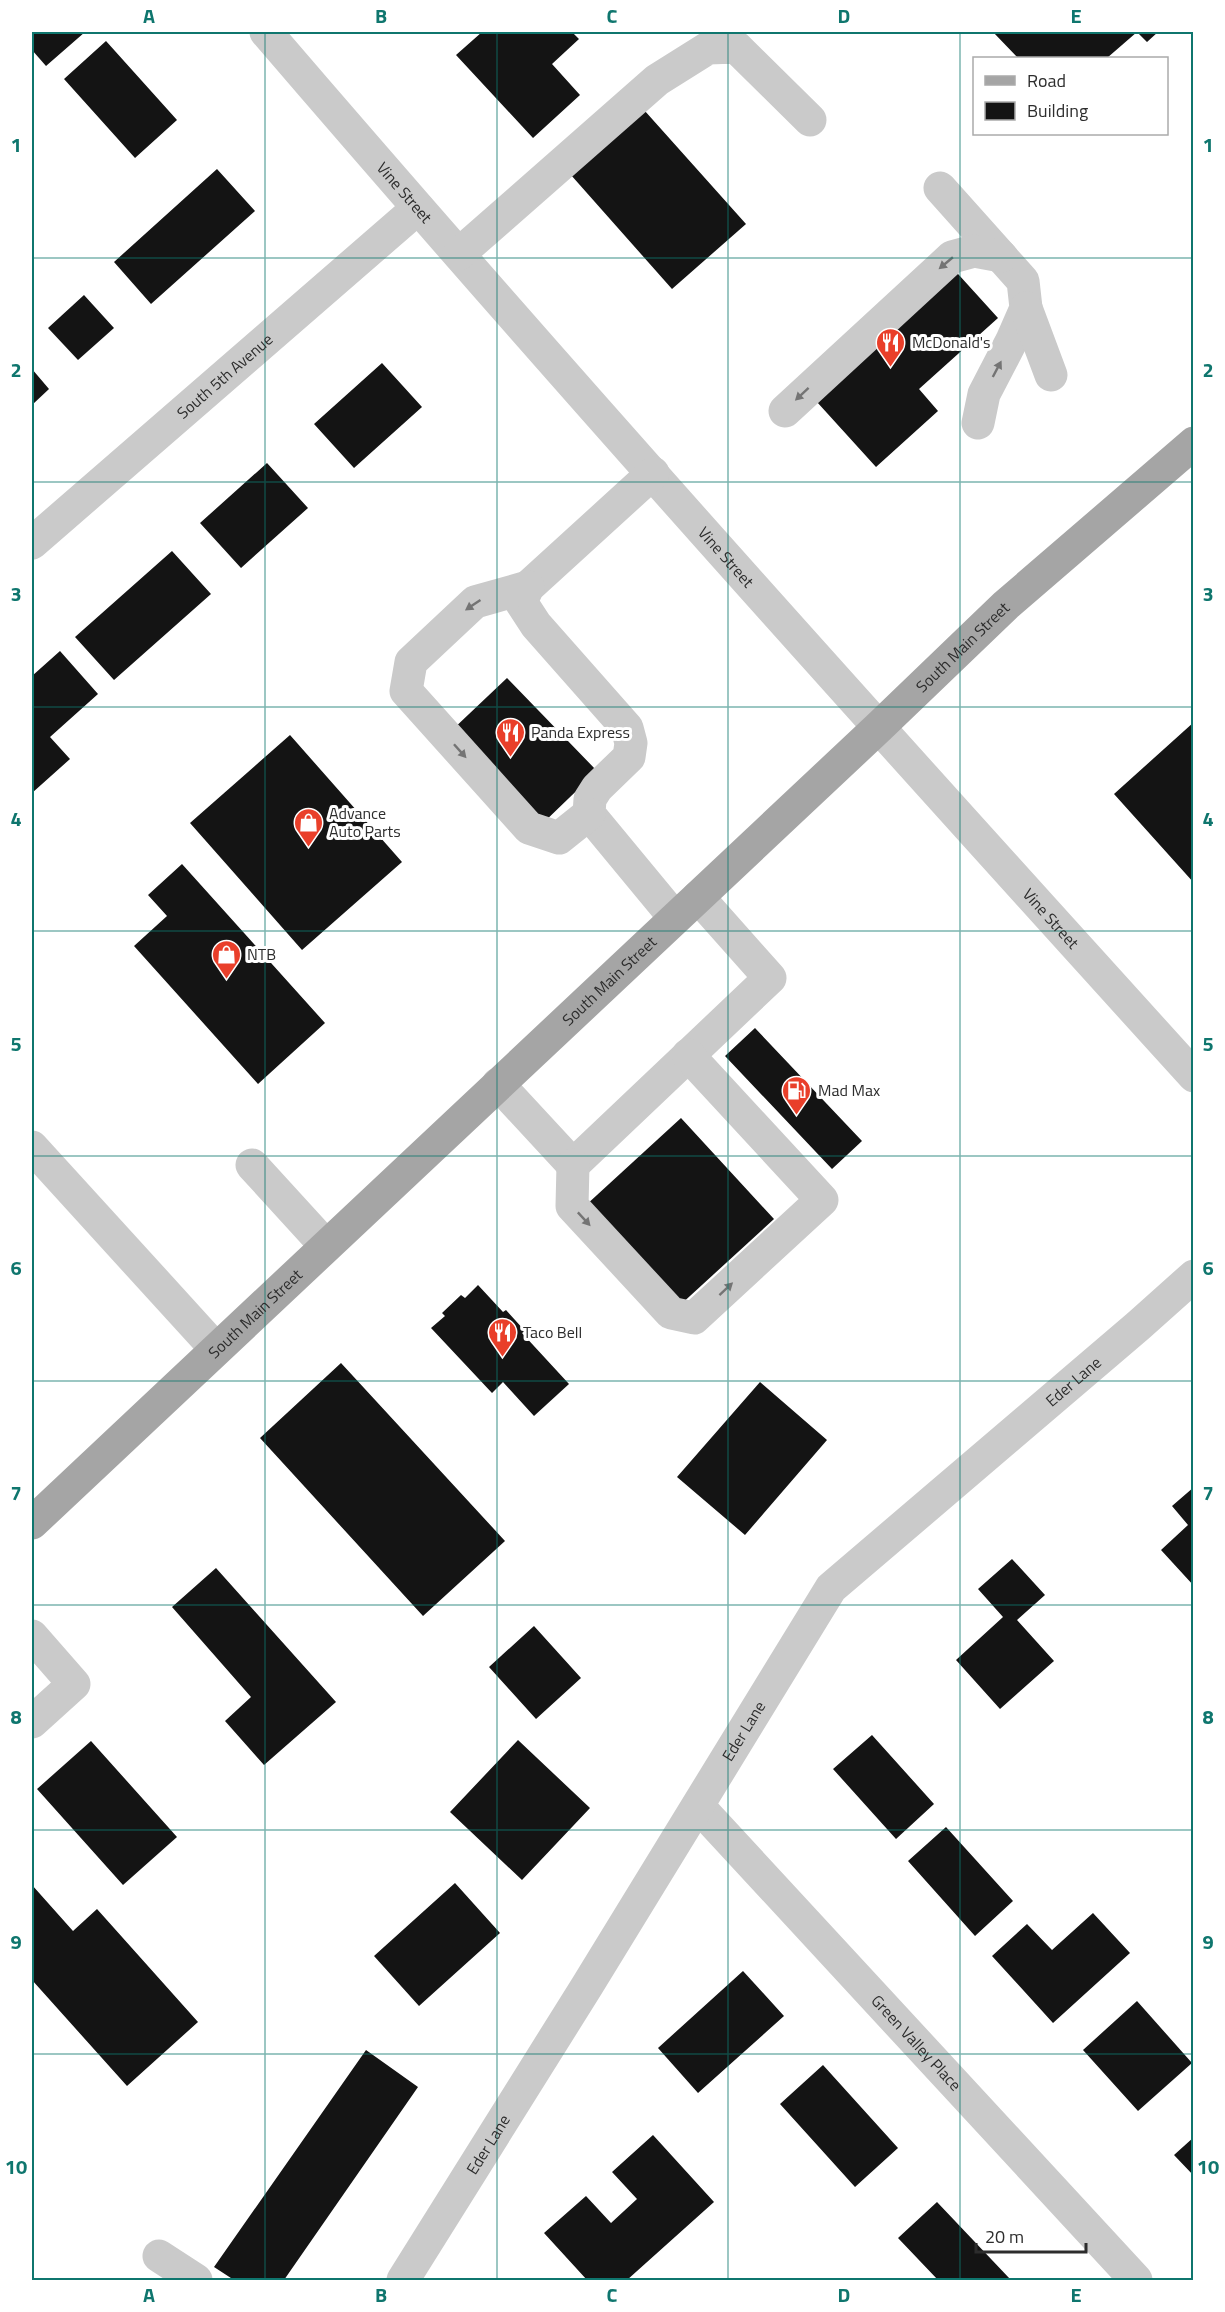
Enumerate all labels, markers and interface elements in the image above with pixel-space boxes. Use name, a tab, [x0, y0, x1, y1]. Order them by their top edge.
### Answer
text: A	[143, 0, 155, 31]
text: B	[375, 0, 387, 31]
text: C	[607, 0, 618, 31]
text: D	[838, 0, 850, 31]
text: E	[1070, 0, 1082, 31]
legend	[973, 57, 1168, 135]
text: Road	[1027, 67, 1066, 94]
text: Building	[1027, 97, 1088, 124]
text: 1	[10, 129, 22, 160]
text: 1	[1202, 129, 1214, 160]
street label: Vine Street	[371, 156, 438, 229]
one-way arrow	[939, 256, 954, 269]
restaurant icon: McDonald's	[875, 326, 907, 368]
street label: South 5th Avenue	[171, 327, 278, 424]
place label: McDonald's	[912, 330, 991, 354]
text: 2	[10, 354, 22, 385]
text: 2	[1202, 354, 1214, 385]
one-way arrow	[992, 360, 1002, 377]
one-way arrow	[795, 387, 810, 401]
street label: Vine Street	[692, 521, 760, 593]
text: 3	[10, 578, 22, 609]
text: 3	[1202, 578, 1214, 609]
street label: South Main Street	[910, 596, 1015, 698]
one-way arrow	[465, 600, 482, 611]
restaurant icon: Panda Express	[494, 716, 526, 758]
place label: Panda Express	[531, 720, 630, 744]
one-way arrow	[453, 743, 466, 758]
place label: Advance Auto Parts	[329, 801, 401, 843]
text: 4	[10, 803, 22, 834]
text: 4	[1202, 803, 1214, 834]
shop icon: Advance Auto Parts	[292, 806, 324, 848]
street label: Vine Street	[1017, 883, 1085, 954]
street label: South Main Street	[557, 930, 662, 1031]
shop icon: NTB	[210, 938, 242, 980]
place label: NTB	[247, 942, 276, 966]
text: 5	[10, 1028, 22, 1059]
text: 5	[1202, 1028, 1214, 1059]
fuel station icon: Mad Max	[781, 1074, 813, 1116]
place label: Mad Max	[818, 1078, 880, 1102]
one-way arrow	[577, 1211, 590, 1226]
text: 6	[10, 1252, 22, 1283]
text: 6	[1202, 1252, 1214, 1283]
street label: South Main Street	[202, 1263, 308, 1364]
one-way arrow	[718, 1283, 733, 1296]
restaurant icon: Taco Bell	[486, 1316, 518, 1358]
place label: Taco Bell	[523, 1320, 582, 1344]
street label: Eder Lane	[1040, 1351, 1106, 1412]
text: 7	[10, 1477, 22, 1508]
text: 7	[1202, 1477, 1214, 1508]
street label: Eder Lane	[716, 1696, 771, 1766]
text: 8	[10, 1701, 22, 1732]
text: 8	[1202, 1701, 1214, 1732]
text: 9	[10, 1926, 22, 1957]
text: 9	[1202, 1926, 1214, 1957]
street label: Green Valley Place	[866, 1989, 967, 2096]
street label: Eder Lane	[460, 2110, 516, 2179]
text: 10	[5, 2151, 27, 2182]
text: 10	[1197, 2151, 1219, 2182]
scale bar	[976, 2216, 1086, 2254]
text: 20 m	[985, 2223, 1024, 2250]
text: A	[143, 2279, 155, 2310]
text: B	[375, 2279, 387, 2310]
text: C	[607, 2279, 618, 2310]
text: D	[838, 2279, 850, 2310]
text: E	[1070, 2279, 1082, 2310]

